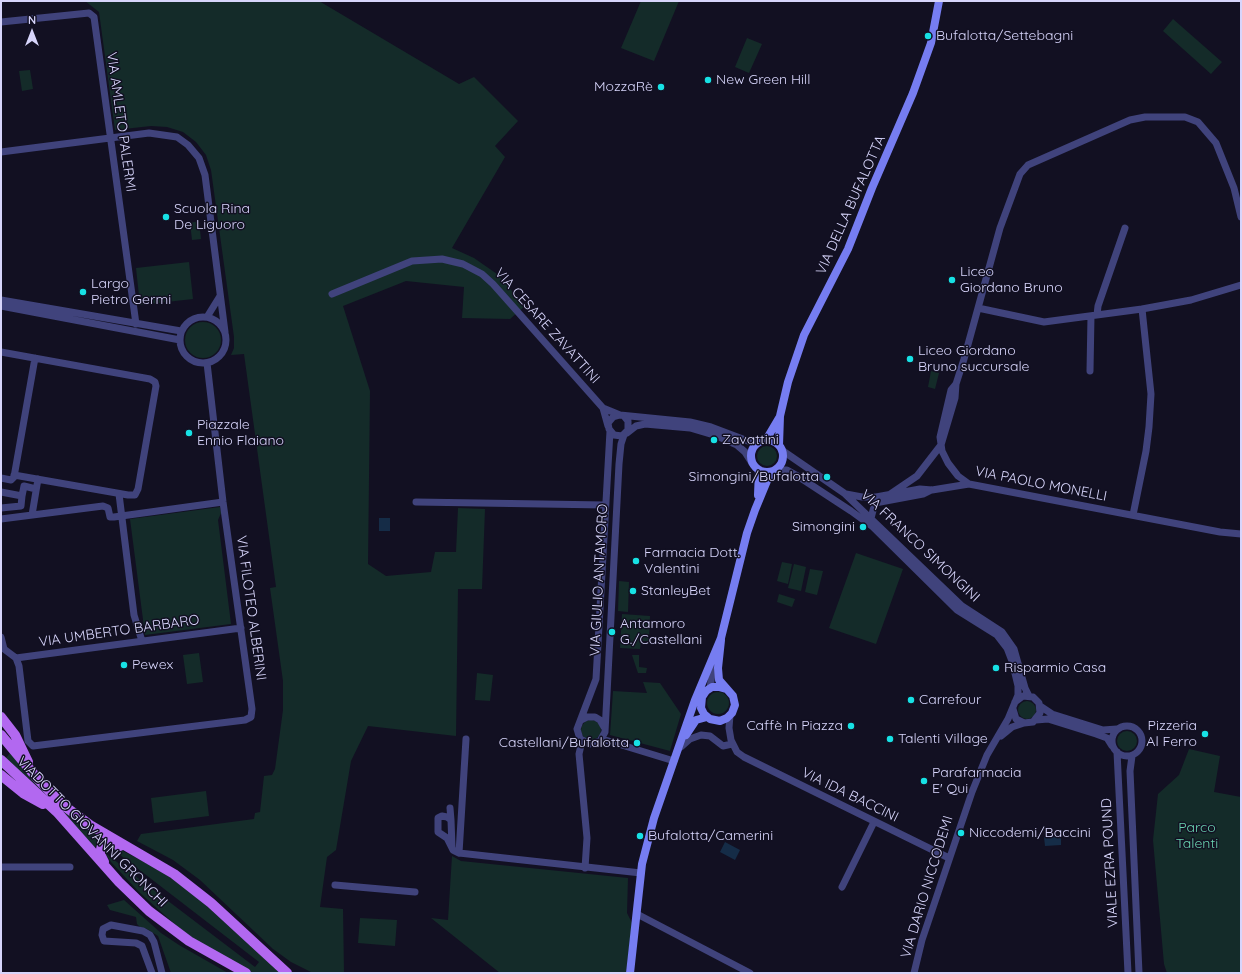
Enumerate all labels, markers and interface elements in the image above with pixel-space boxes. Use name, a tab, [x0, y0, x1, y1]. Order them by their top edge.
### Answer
north arrow	[12, 12, 52, 52]
text: N	[28, 13, 36, 27]
place label: Bufalotta/Settebagni	[936, 28, 1073, 44]
marker: Bufalotta/Settebagni	[923, 31, 933, 41]
street label: VIA AMLETO PALERMI	[103, 51, 139, 193]
place label: New Green Hill	[716, 72, 811, 88]
marker: New Green Hill	[703, 75, 713, 85]
place label: MozzaRè	[594, 79, 653, 95]
marker: MozzaRè	[656, 82, 666, 92]
street label: VIA DELLA BUFALOTTA	[813, 133, 889, 277]
place label: Scuola Rina De Liguoro	[174, 201, 250, 234]
marker: Scuola Rina De Liguoro	[161, 212, 171, 222]
place label: Liceo Giordano Bruno	[960, 264, 1063, 296]
street label: VIA CESARE ZAVATTINI	[491, 265, 603, 387]
marker: Liceo Giordano Bruno	[947, 275, 957, 285]
place label: Largo Pietro Germi	[91, 276, 171, 308]
marker: Largo Pietro Germi	[78, 287, 88, 297]
place label: Liceo Giordano Bruno succursale	[918, 343, 1029, 376]
marker: Liceo Giordano Bruno succursale	[905, 354, 915, 364]
place label: Piazzale Ennio Flaiano	[197, 417, 284, 450]
marker: Piazzale Ennio Flaiano	[184, 428, 194, 438]
place label: Zavattini	[722, 432, 779, 448]
marker: Zavattini	[709, 435, 719, 445]
street label: VIA PAOLO MONELLI	[974, 463, 1108, 505]
place label: Simongini/Bufalotta	[689, 469, 819, 485]
marker: Simongini/Bufalotta	[822, 472, 832, 482]
street label: VIA FRANCO SIMONGINI	[857, 486, 983, 606]
street label: VIA GIULIO ANTAMORO	[587, 503, 611, 657]
place label: Simongini	[792, 519, 855, 535]
marker: Simongini	[858, 522, 868, 532]
street label: VIA FILOTEO ALBERINI	[233, 535, 269, 681]
place label: Farmacia Dott. Valentini	[644, 545, 740, 578]
marker: Farmacia Dott. Valentini	[631, 556, 641, 566]
place label: StanleyBet	[641, 583, 711, 599]
marker: StanleyBet	[628, 586, 638, 596]
street label: VIA UMBERTO BARBARO	[38, 611, 200, 651]
place label: Antamoro G./Castellani	[620, 616, 702, 648]
marker: Antamoro G./Castellani	[607, 627, 617, 637]
place label: Pewex	[132, 657, 173, 673]
marker: Pewex	[119, 660, 129, 670]
place label: Risparmio Casa	[1004, 660, 1106, 676]
marker: Risparmio Casa	[991, 663, 1001, 673]
place label: Carrefour	[919, 692, 981, 708]
marker: Carrefour	[906, 695, 916, 705]
place label: Caffè In Piazza	[746, 718, 843, 734]
place label: Pizzeria Al Ferro	[1146, 718, 1197, 750]
marker: Caffè In Piazza	[846, 721, 856, 731]
marker: Pizzeria Al Ferro	[1200, 729, 1210, 739]
place label: Talenti Village	[898, 731, 988, 747]
marker: Talenti Village	[885, 734, 895, 744]
place label: Castellani/Bufalotta	[499, 735, 629, 751]
marker: Castellani/Bufalotta	[632, 738, 642, 748]
street label: VIADOTTO GIOVANNI GRONCHI	[13, 753, 171, 911]
street label: VIA IDA BACCINI	[799, 764, 901, 826]
place label: Parafarmacia E' Qui	[932, 765, 1021, 798]
marker: Parafarmacia E' Qui	[919, 776, 929, 786]
street label: VIALE EZRA POUND	[1098, 798, 1122, 928]
street label: VIA DARIO NICCODEMI	[897, 814, 957, 960]
park label: Parco Talenti	[1176, 820, 1218, 852]
place label: Niccodemi/Baccini	[969, 825, 1091, 841]
place label: Bufalotta/Camerini	[648, 828, 773, 844]
marker: Niccodemi/Baccini	[956, 828, 966, 838]
marker: Bufalotta/Camerini	[635, 831, 645, 841]

